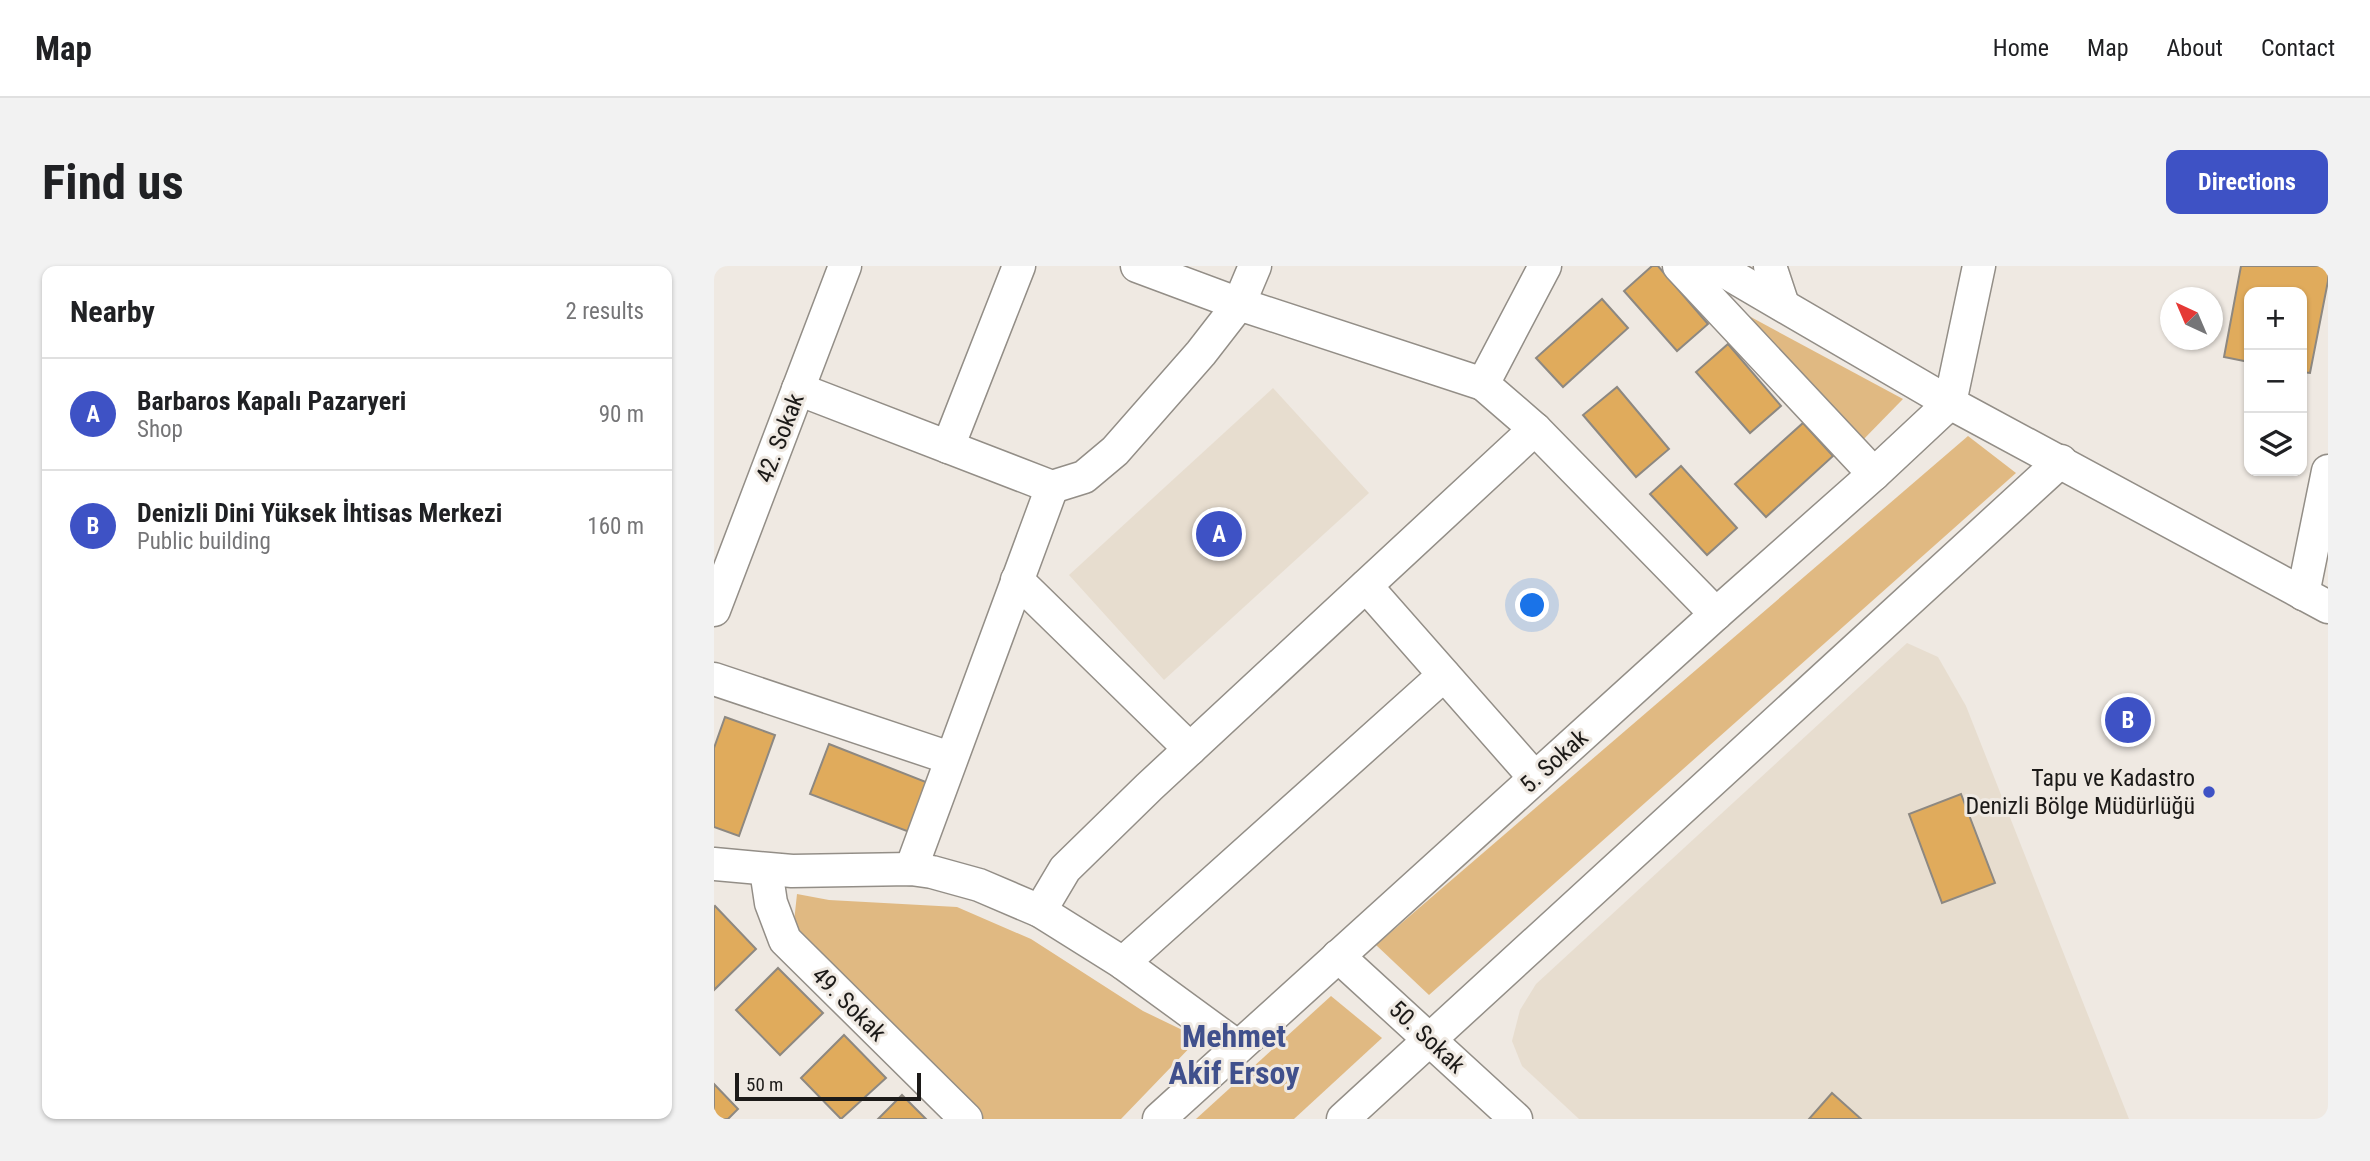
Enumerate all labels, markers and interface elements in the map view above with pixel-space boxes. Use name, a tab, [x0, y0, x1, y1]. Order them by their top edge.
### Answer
text: Map	[35, 29, 92, 68]
text: Home	[1993, 34, 2049, 62]
text: Map	[2087, 34, 2129, 62]
text: About	[2167, 34, 2223, 62]
text: Contact	[2261, 34, 2335, 62]
button: Directions	[2166, 150, 2328, 214]
text: Find us	[42, 154, 184, 211]
north arrow	[2160, 287, 2223, 350]
map controls	[2244, 287, 2307, 476]
button: +	[2244, 287, 2307, 350]
text: Nearby	[70, 294, 155, 329]
text: 2 results	[566, 298, 644, 325]
button: −	[2244, 350, 2307, 413]
text: Barbaros Kapalı Pazaryeri	[137, 386, 406, 416]
street label: 42. Sokak	[750, 389, 810, 487]
text: A	[86, 401, 100, 428]
text: 90 m	[599, 401, 644, 428]
button: layers	[2244, 413, 2307, 476]
text: Shop	[137, 416, 183, 443]
text: Denizli Dini Yüksek İhtisas Merkezi	[137, 498, 502, 528]
pin: A	[1196, 508, 1242, 560]
text: B	[87, 513, 99, 540]
text: 160 m	[587, 513, 644, 540]
text: Public building	[137, 528, 271, 555]
your location	[1515, 588, 1549, 622]
pin: B	[2105, 694, 2151, 746]
street label: 5. Sokak	[1514, 723, 1594, 799]
place label: Tapu ve Kadastro Denizli Bölge Müdürlüğü	[1966, 764, 2195, 820]
marker: Tapu ve Kadastro Denizli Bölge Müdürlüğü	[2201, 784, 2217, 800]
street label: 49. Sokak	[806, 961, 892, 1047]
street label: 50. Sokak	[1383, 995, 1471, 1079]
district label: Mehmet Akif Ersoy	[1168, 1017, 1300, 1092]
scale bar	[735, 1070, 920, 1102]
text: 50 m	[746, 1073, 783, 1096]

